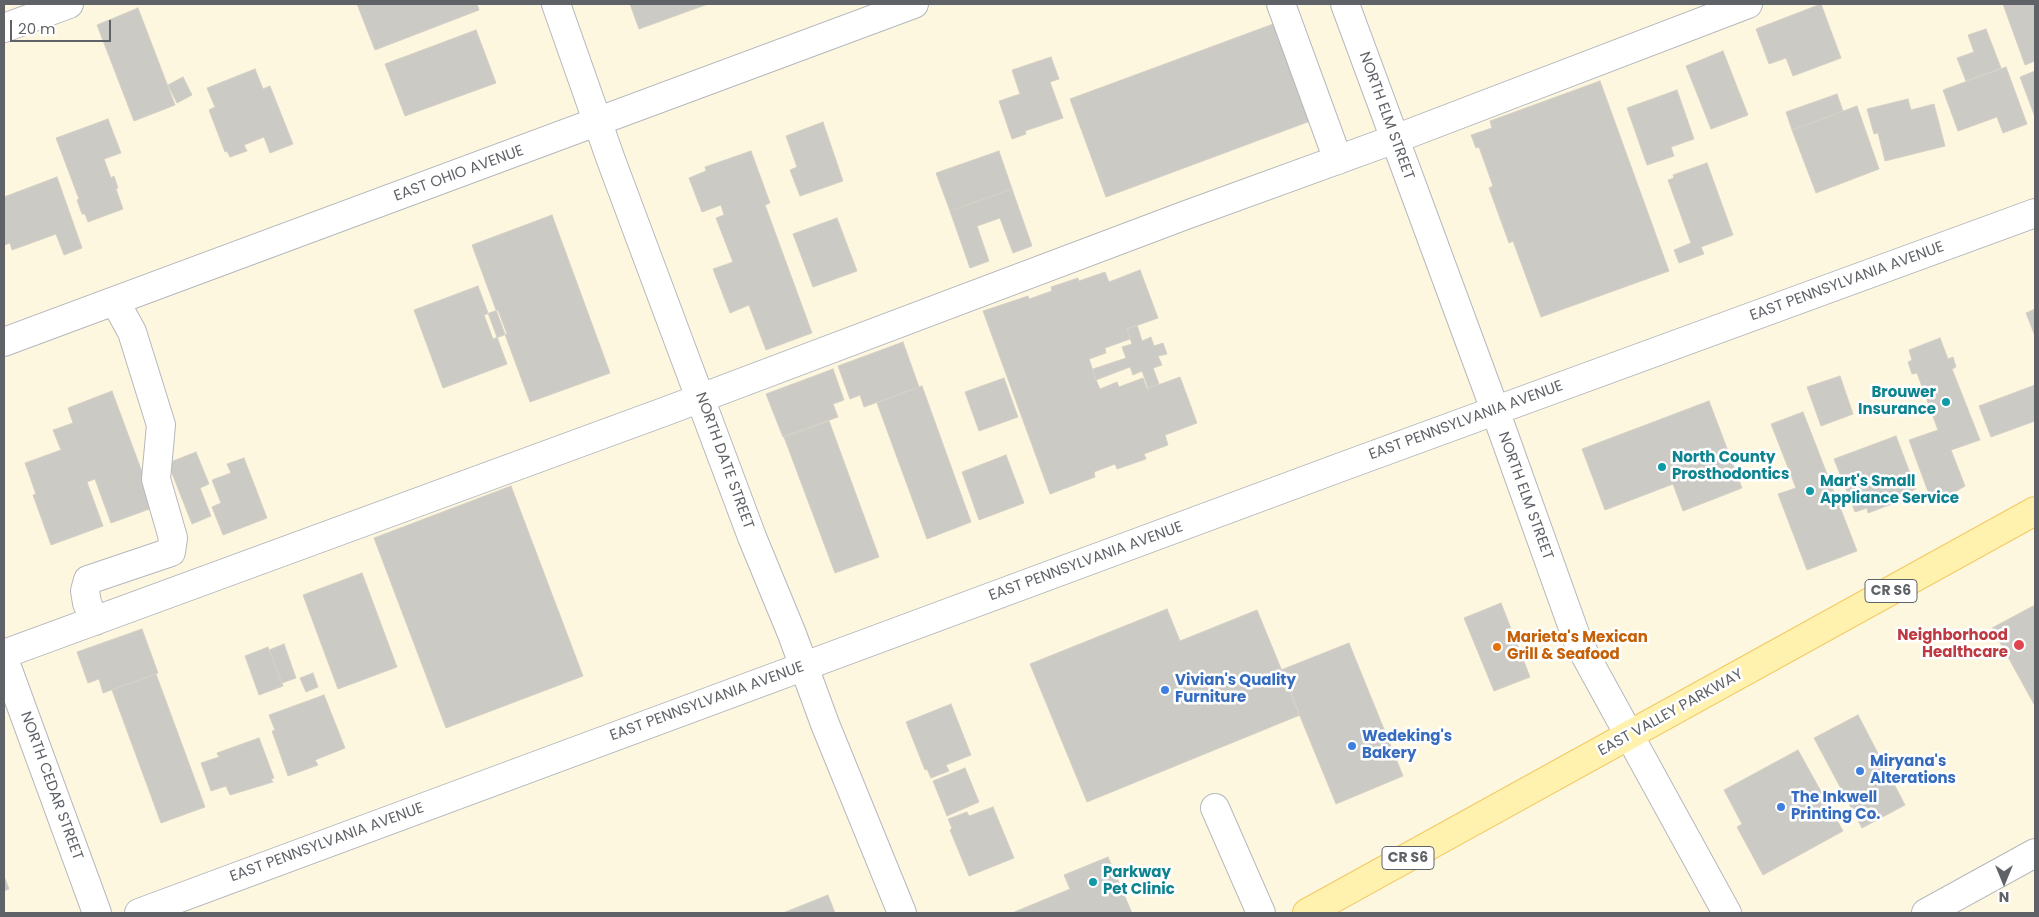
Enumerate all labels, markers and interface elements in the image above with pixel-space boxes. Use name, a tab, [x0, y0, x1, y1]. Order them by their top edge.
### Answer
scale bar	[12, 10, 114, 42]
text: 20 m	[18, 18, 56, 39]
street label: NORTH ELM STREET	[1355, 50, 1417, 182]
street label: EAST OHIO AVENUE	[392, 142, 526, 206]
street label: EAST PENNSYLVANIA AVENUE	[1748, 238, 1946, 326]
street label: EAST PENNSYLVANIA AVENUE	[1367, 377, 1565, 465]
place label: Brouwer Insurance	[1858, 384, 1936, 419]
street label: NORTH DATE STREET	[691, 390, 757, 532]
marker: Brouwer Insurance	[1940, 396, 1952, 408]
street label: NORTH ELM STREET	[1494, 430, 1556, 562]
place label: North County Prosthodontics	[1672, 449, 1789, 484]
marker: North County Prosthodontics	[1656, 461, 1668, 473]
place label: Mart's Small Appliance Service	[1820, 473, 1959, 508]
marker: Mart's Small Appliance Service	[1804, 485, 1816, 497]
street label: EAST PENNSYLVANIA AVENUE	[987, 518, 1185, 606]
road number: CR S6	[1865, 580, 1917, 602]
place label: Neighborhood Healthcare	[1897, 627, 2008, 662]
place label: Marieta's Mexican Grill & Seafood	[1507, 629, 1648, 664]
marker: Neighborhood Healthcare	[2012, 638, 2026, 652]
marker: Marieta's Mexican Grill & Seafood	[1491, 641, 1503, 653]
street label: EAST PENNSYLVANIA AVENUE	[608, 658, 806, 746]
street label: EAST VALLEY PARKWAY	[1595, 666, 1747, 760]
place label: Vivian's Quality Furniture	[1175, 672, 1296, 707]
marker: Vivian's Quality Furniture	[1159, 684, 1171, 696]
street label: NORTH CEDAR STREET	[16, 709, 86, 863]
place label: Wedeking's Bakery	[1362, 728, 1452, 763]
marker: Wedeking's Bakery	[1346, 740, 1358, 752]
place label: Miryana's Alterations	[1870, 753, 1956, 788]
marker: Miryana's Alterations	[1854, 765, 1866, 777]
place label: The Inkwell Printing Co.	[1791, 789, 1881, 824]
street label: EAST PENNSYLVANIA AVENUE	[228, 799, 426, 887]
marker: The Inkwell Printing Co.	[1775, 801, 1787, 813]
road number: CR S6	[1382, 846, 1434, 870]
north arrow	[1979, 857, 2029, 907]
place label: Parkway Pet Clinic	[1103, 864, 1175, 899]
marker: Parkway Pet Clinic	[1087, 876, 1099, 888]
text: N	[1999, 887, 2009, 907]

